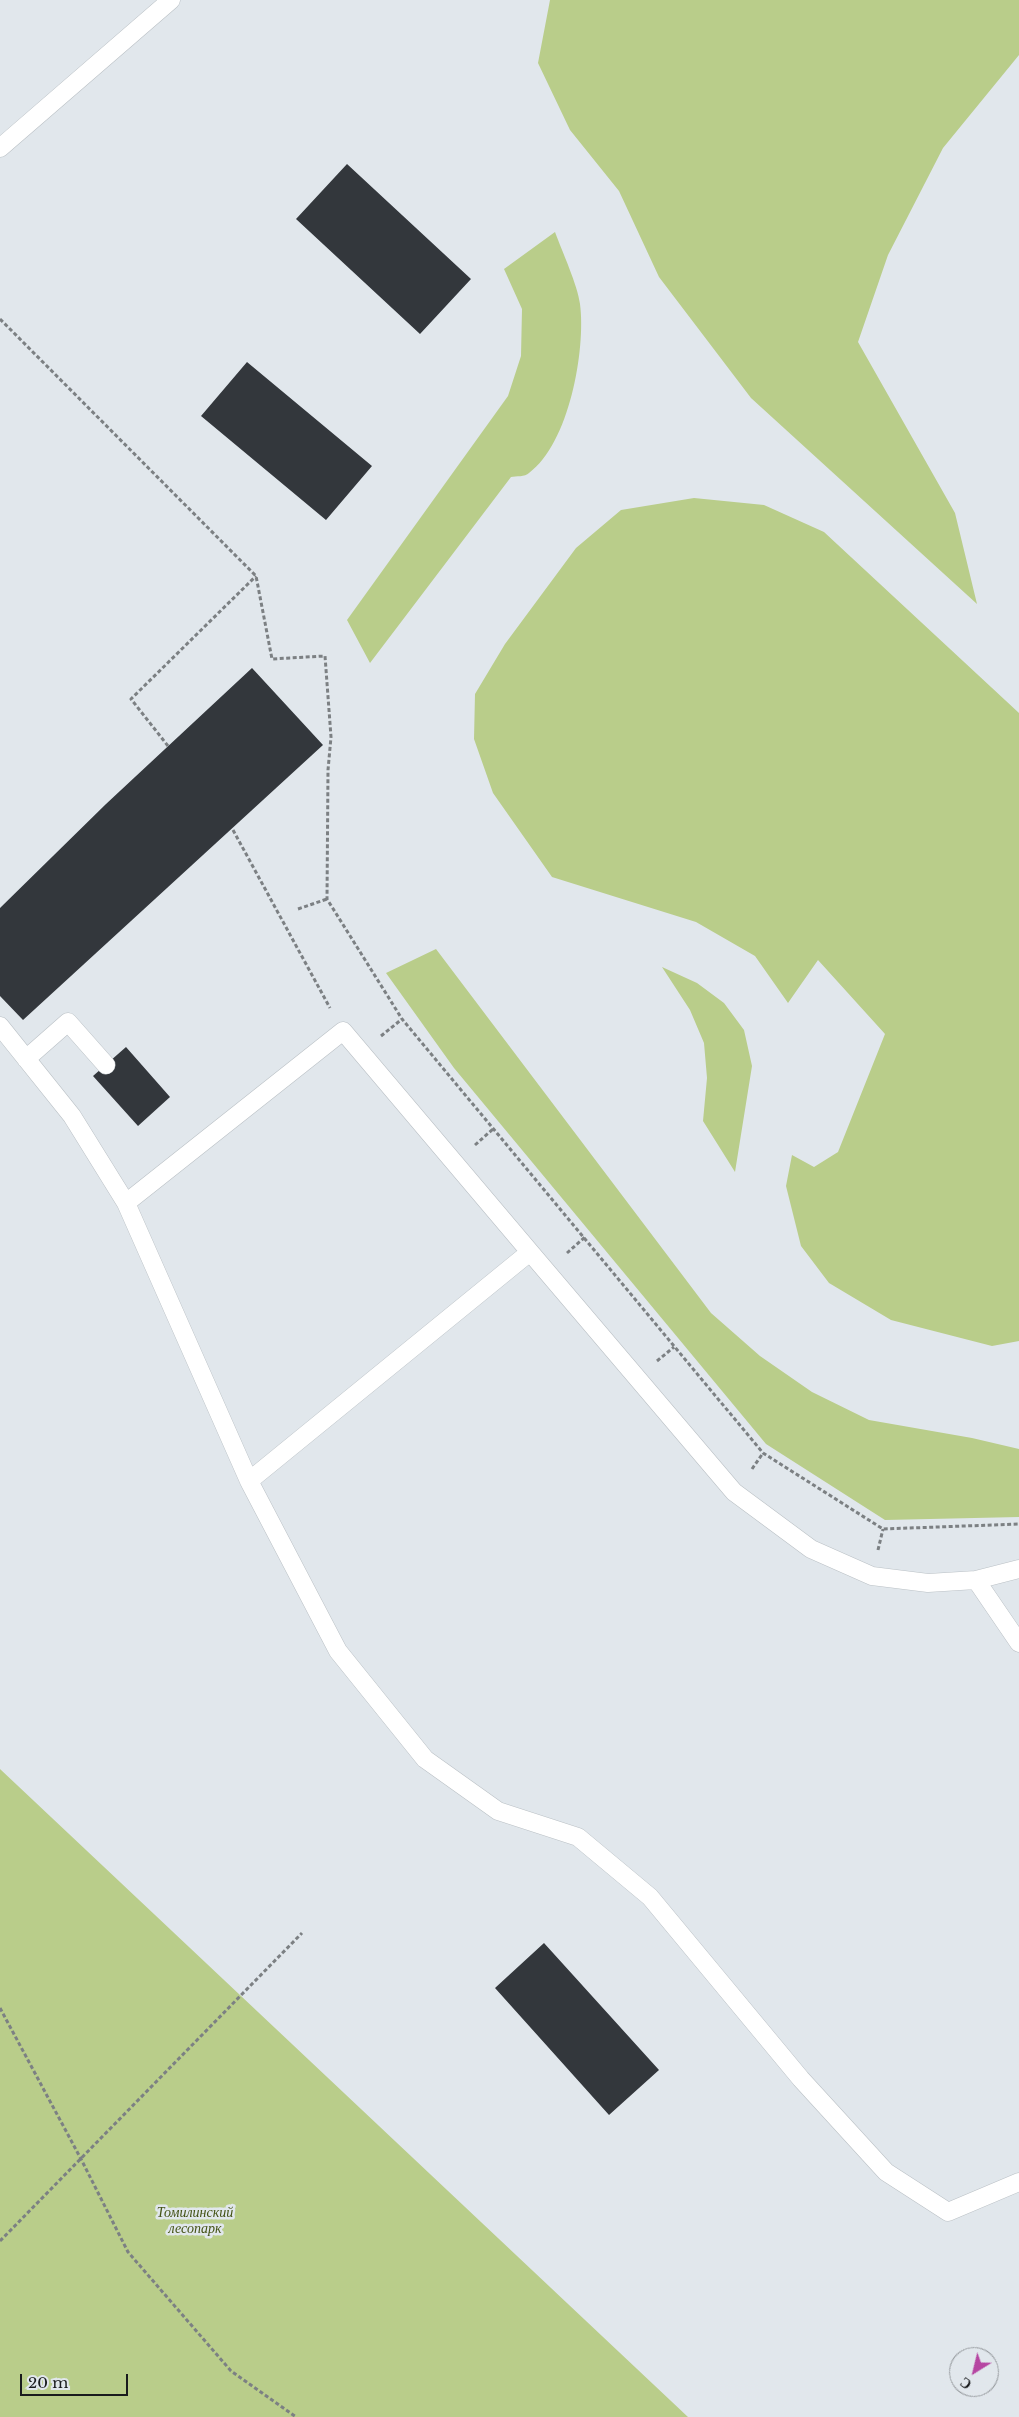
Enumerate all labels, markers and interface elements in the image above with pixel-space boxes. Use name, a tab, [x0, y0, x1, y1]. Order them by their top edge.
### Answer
park label: Томилинский лесопарк	[157, 2205, 233, 2238]
north arrow	[949, 2347, 999, 2397]
scale bar	[22, 2364, 130, 2396]
text: 20 m	[28, 2373, 68, 2392]
text: С	[956, 2373, 975, 2394]

